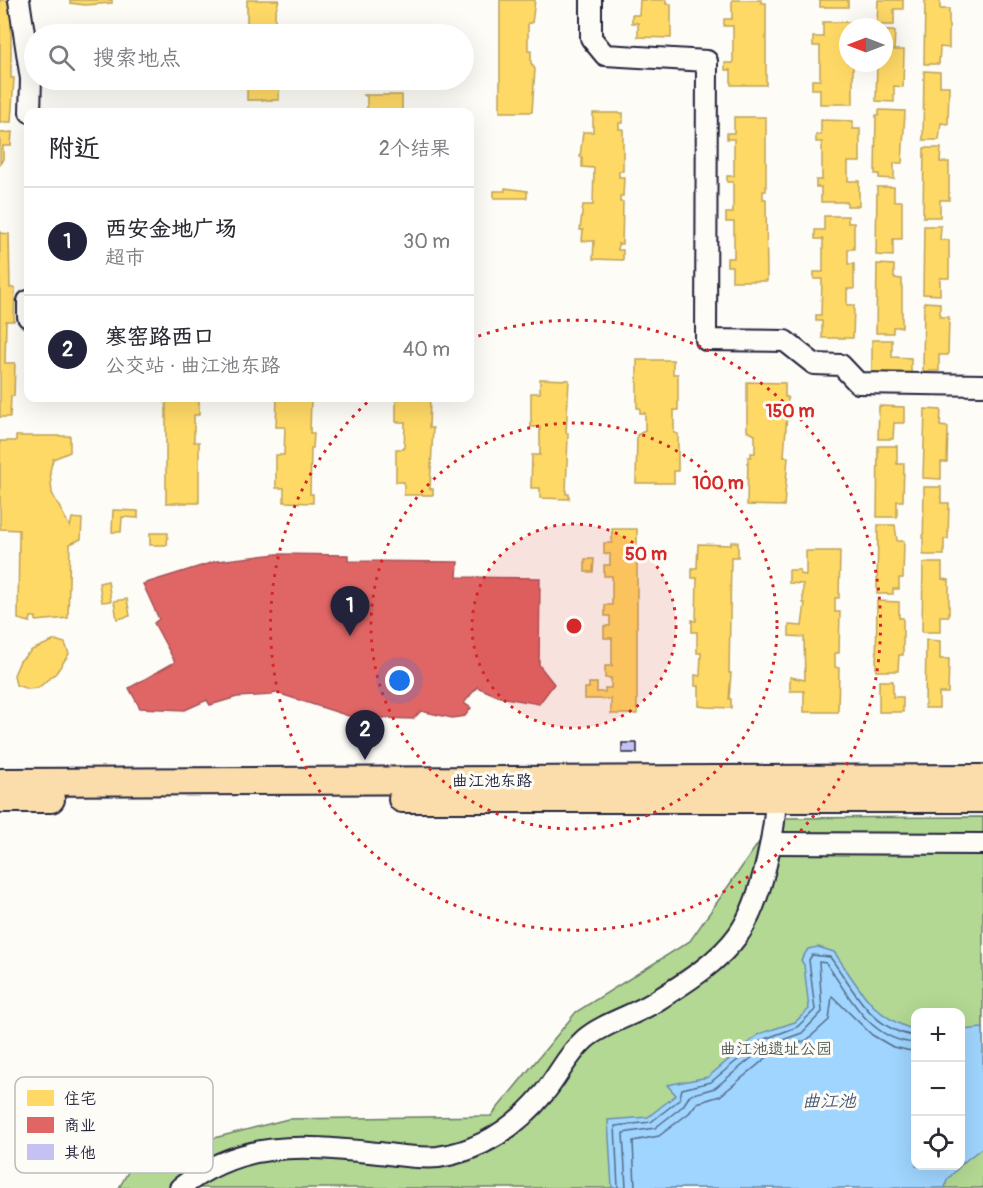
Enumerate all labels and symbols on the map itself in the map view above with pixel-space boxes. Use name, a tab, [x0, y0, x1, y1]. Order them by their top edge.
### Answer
north arrow	[839, 18, 893, 72]
text: 150 m	[766, 400, 815, 423]
text: 100 m	[692, 472, 744, 495]
text: 50 m	[625, 543, 667, 566]
pin: 1	[330, 586, 370, 636]
centre of rings	[564, 616, 584, 636]
your location	[385, 666, 414, 695]
pin: 2	[346, 710, 385, 760]
street label: 曲江池东路	[452, 771, 532, 791]
park label: 曲江池遗址公园	[720, 1039, 832, 1059]
legend	[15, 1077, 213, 1173]
text: 住宅	[64, 1089, 96, 1109]
water label: 曲江池	[802, 1090, 857, 1113]
text: 商业	[64, 1116, 96, 1136]
text: 其他	[64, 1143, 96, 1163]

